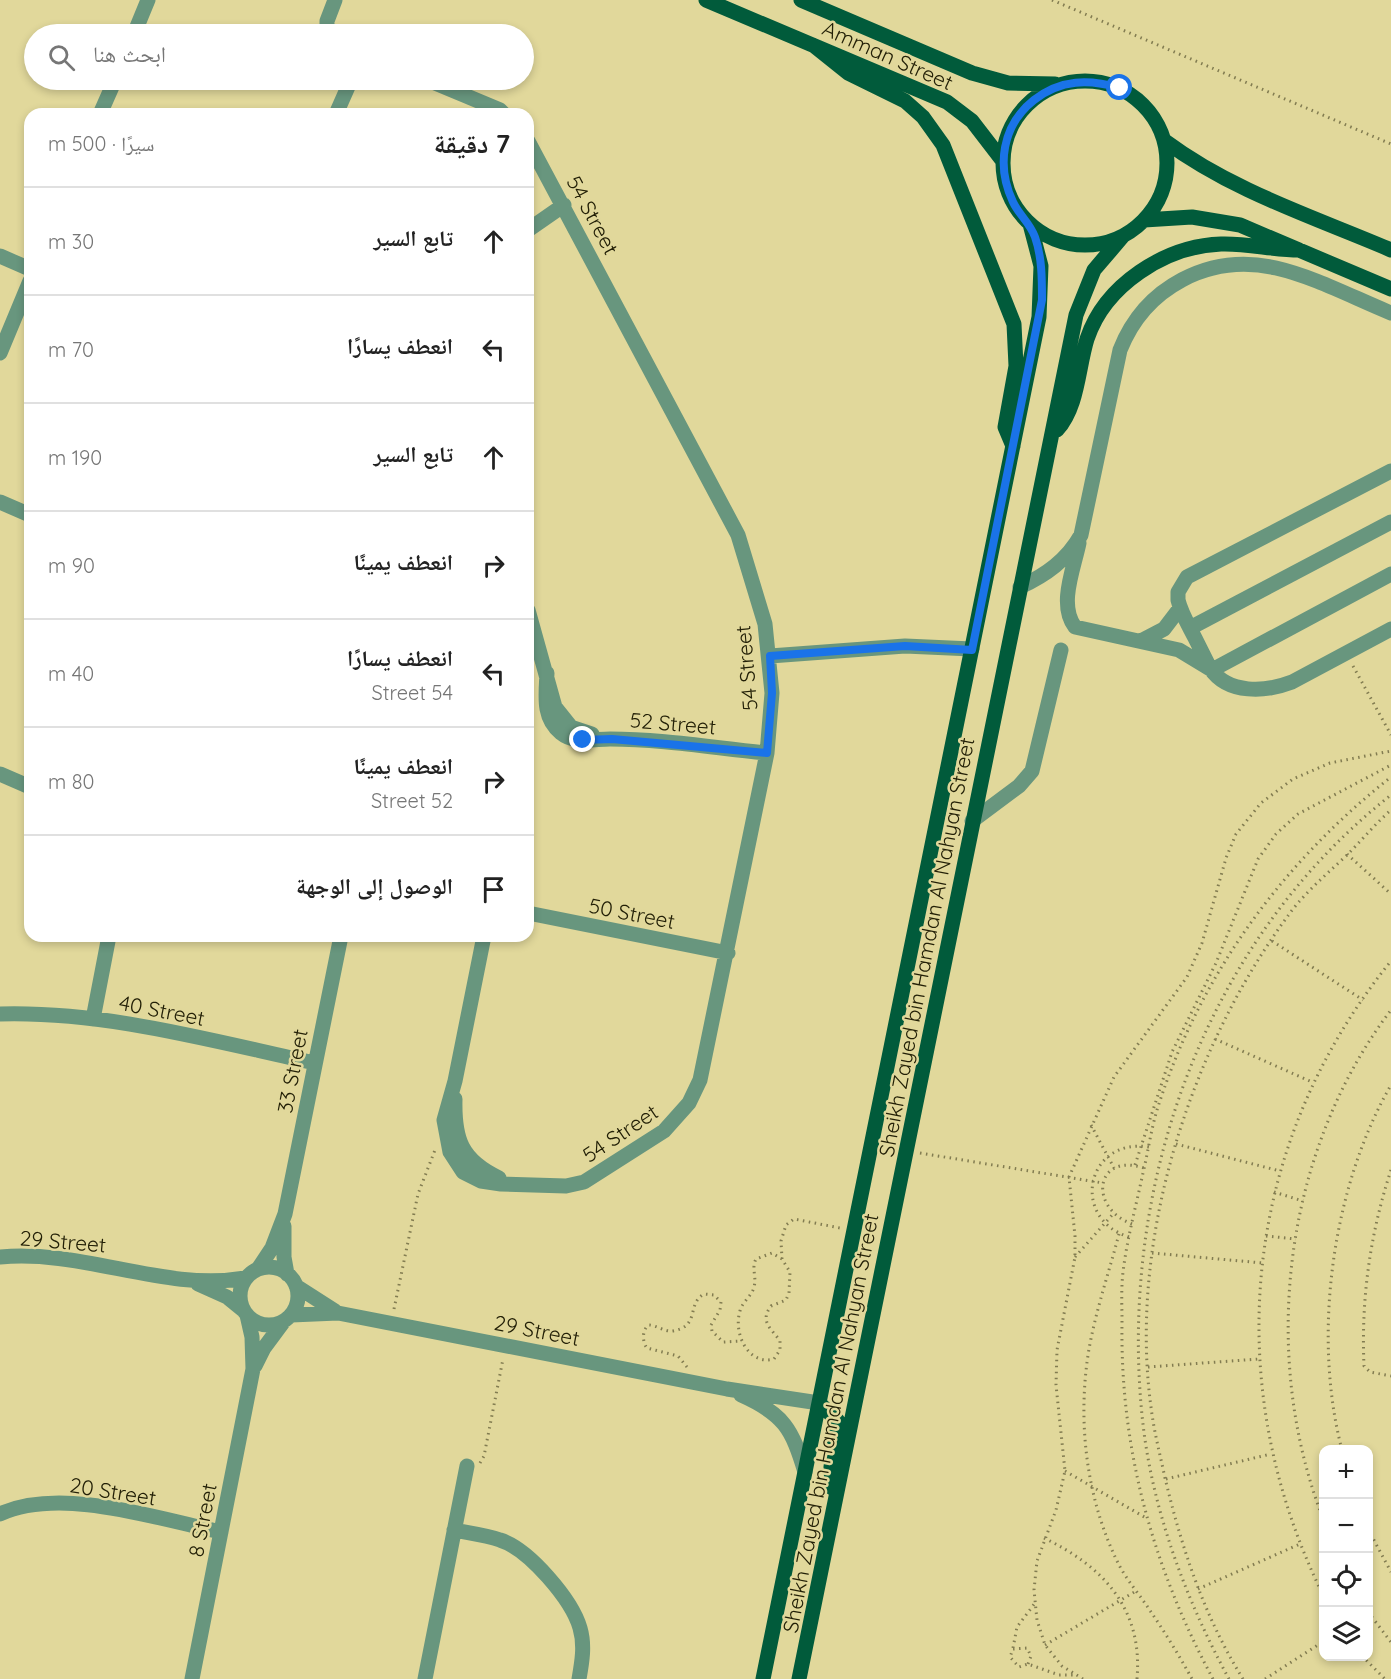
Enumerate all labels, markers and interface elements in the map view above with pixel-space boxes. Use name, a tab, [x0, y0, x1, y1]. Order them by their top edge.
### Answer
street label: Amman Street	[819, 15, 957, 95]
search box	[24, 24, 534, 90]
text: ابحث هنا	[93, 40, 166, 68]
icon: search	[45, 41, 78, 74]
route start	[1106, 74, 1132, 100]
text: 7 دقيقة	[434, 127, 510, 160]
text: سيرًا · 500 m	[48, 131, 154, 156]
street label: 54 Street	[561, 171, 625, 259]
text: تابع السير	[373, 224, 453, 252]
icon: ahead	[477, 225, 510, 258]
text: 30 m	[48, 229, 94, 254]
text: انعطف يسارًا	[347, 332, 453, 360]
icon: left	[477, 333, 510, 366]
text: 70 m	[48, 337, 94, 362]
text: تابع السير	[373, 440, 453, 468]
icon: ahead	[477, 441, 510, 474]
text: 190 m	[48, 445, 102, 470]
text: انعطف يمينًا	[354, 548, 453, 576]
icon: right	[477, 549, 510, 582]
text: 90 m	[48, 553, 95, 578]
street label: 54 Street	[729, 624, 763, 712]
text: انعطف يسارًا	[347, 644, 453, 672]
icon: left	[477, 657, 510, 690]
text: 40 m	[48, 661, 94, 686]
text: 54 Street	[371, 680, 453, 705]
street label: 52 Street	[629, 706, 717, 740]
route end	[569, 726, 595, 752]
street label: Sheikh Zayed bin Hamdan Al Nahyan Street	[873, 735, 979, 1159]
text: انعطف يمينًا	[354, 752, 453, 780]
icon: right	[477, 765, 510, 798]
text: 80 m	[48, 769, 94, 794]
text: 52 Street	[371, 788, 453, 813]
text: الوصول إلى الوجهة	[296, 872, 453, 900]
icon: arrive	[477, 873, 510, 906]
street label: 50 Street	[587, 892, 677, 934]
street label: 40 Street	[117, 989, 207, 1031]
street label: 33 Street	[271, 1027, 313, 1115]
street label: 54 Street	[577, 1098, 663, 1168]
street label: Sheikh Zayed bin Hamdan Al Nahyan Street	[777, 1211, 883, 1635]
street label: 29 Street	[19, 1224, 107, 1258]
street label: 29 Street	[492, 1309, 582, 1351]
map controls	[1319, 1445, 1373, 1661]
button: +	[1319, 1445, 1373, 1499]
street label: 20 Street	[68, 1471, 158, 1511]
street label: 8 Street	[182, 1481, 222, 1559]
button: −	[1319, 1499, 1373, 1553]
button: locate	[1319, 1553, 1373, 1607]
button: layers	[1319, 1607, 1373, 1661]

